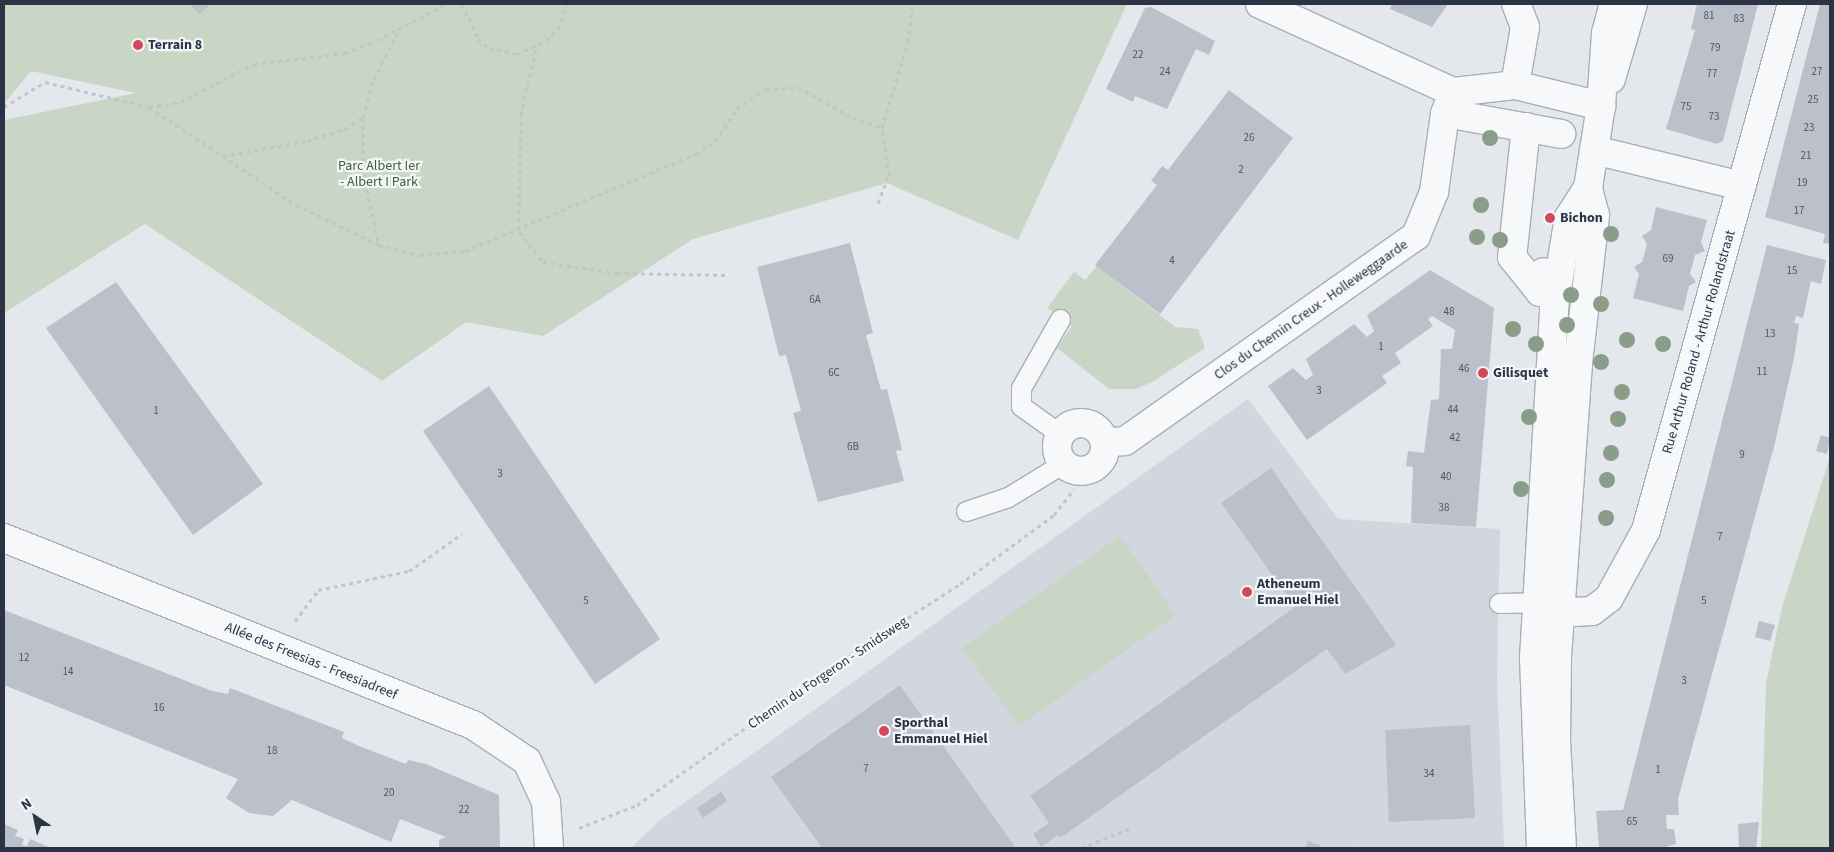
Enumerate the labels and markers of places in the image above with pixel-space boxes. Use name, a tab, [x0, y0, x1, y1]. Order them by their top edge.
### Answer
place label: Terrain 8	[148, 37, 202, 53]
marker: Terrain 8	[132, 39, 144, 51]
place label: Bichon	[1560, 210, 1603, 226]
marker: Bichon	[1544, 212, 1556, 224]
place label: Gilisquet	[1493, 365, 1548, 381]
marker: Gilisquet	[1477, 367, 1489, 379]
place label: Atheneum Emanuel Hiel	[1257, 576, 1339, 608]
marker: Atheneum Emanuel Hiel	[1241, 586, 1253, 598]
place label: Sporthal Emmanuel Hiel	[894, 715, 988, 748]
marker: Sporthal Emmanuel Hiel	[878, 725, 890, 737]

